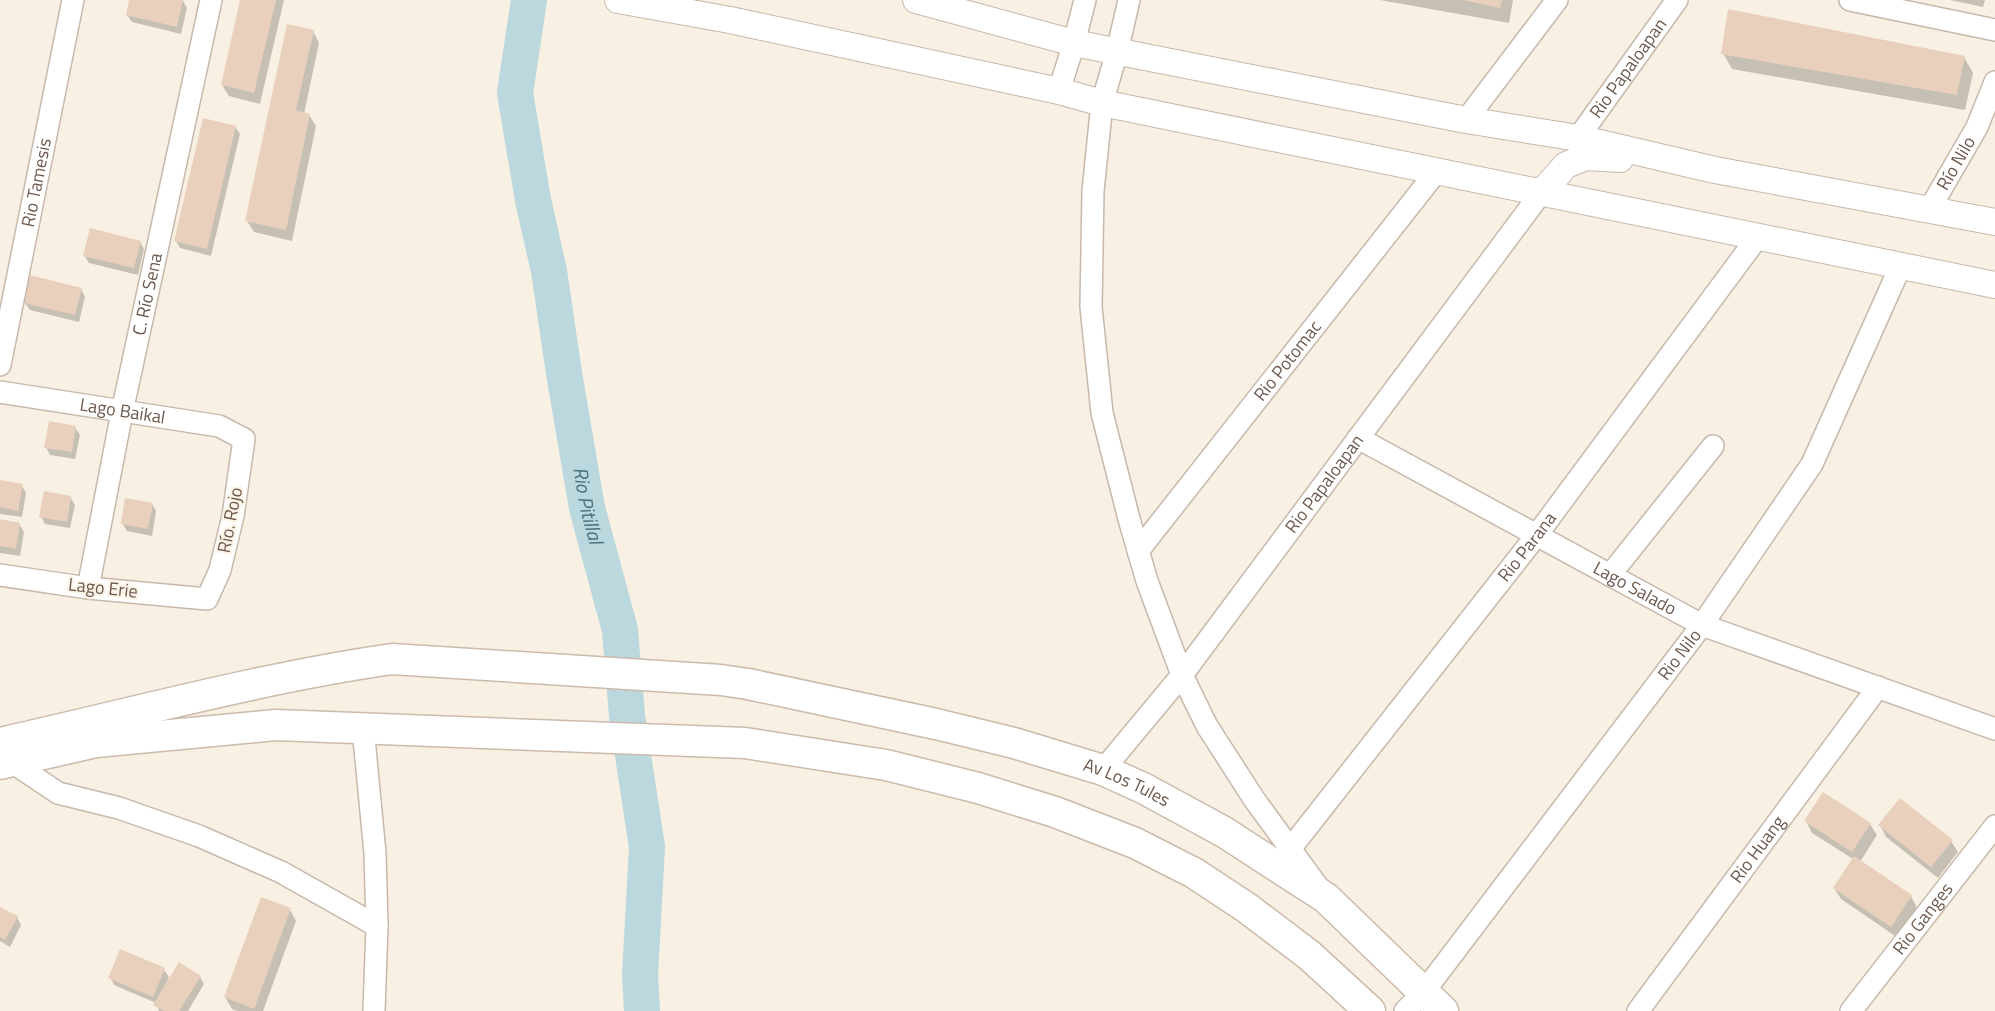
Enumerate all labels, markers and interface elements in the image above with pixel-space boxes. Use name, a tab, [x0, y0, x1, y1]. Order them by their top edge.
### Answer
street label: Rio Papaloapan	[1582, 12, 1673, 123]
street label: Río Nilo	[1929, 131, 1982, 195]
street label: Rio Tamesis	[14, 136, 58, 229]
street label: C. Río Sena	[125, 250, 169, 338]
street label: Rio Potomac	[1247, 314, 1328, 407]
street label: Lago Baikal	[78, 391, 167, 430]
street label: Rio Papaloapan	[1278, 428, 1370, 539]
water label: Rio Pitillal	[565, 464, 613, 550]
street label: Río. Rojo	[210, 485, 249, 555]
street label: Rio Parana	[1491, 506, 1563, 587]
street label: Lago Salado	[1588, 554, 1682, 622]
street label: Lago Erie	[67, 570, 139, 605]
street label: Rio Nilo	[1651, 623, 1707, 686]
street label: Av Los Tules	[1080, 751, 1175, 813]
street label: Rio Huang	[1723, 810, 1791, 889]
street label: Rio Ganges	[1886, 877, 1959, 960]

